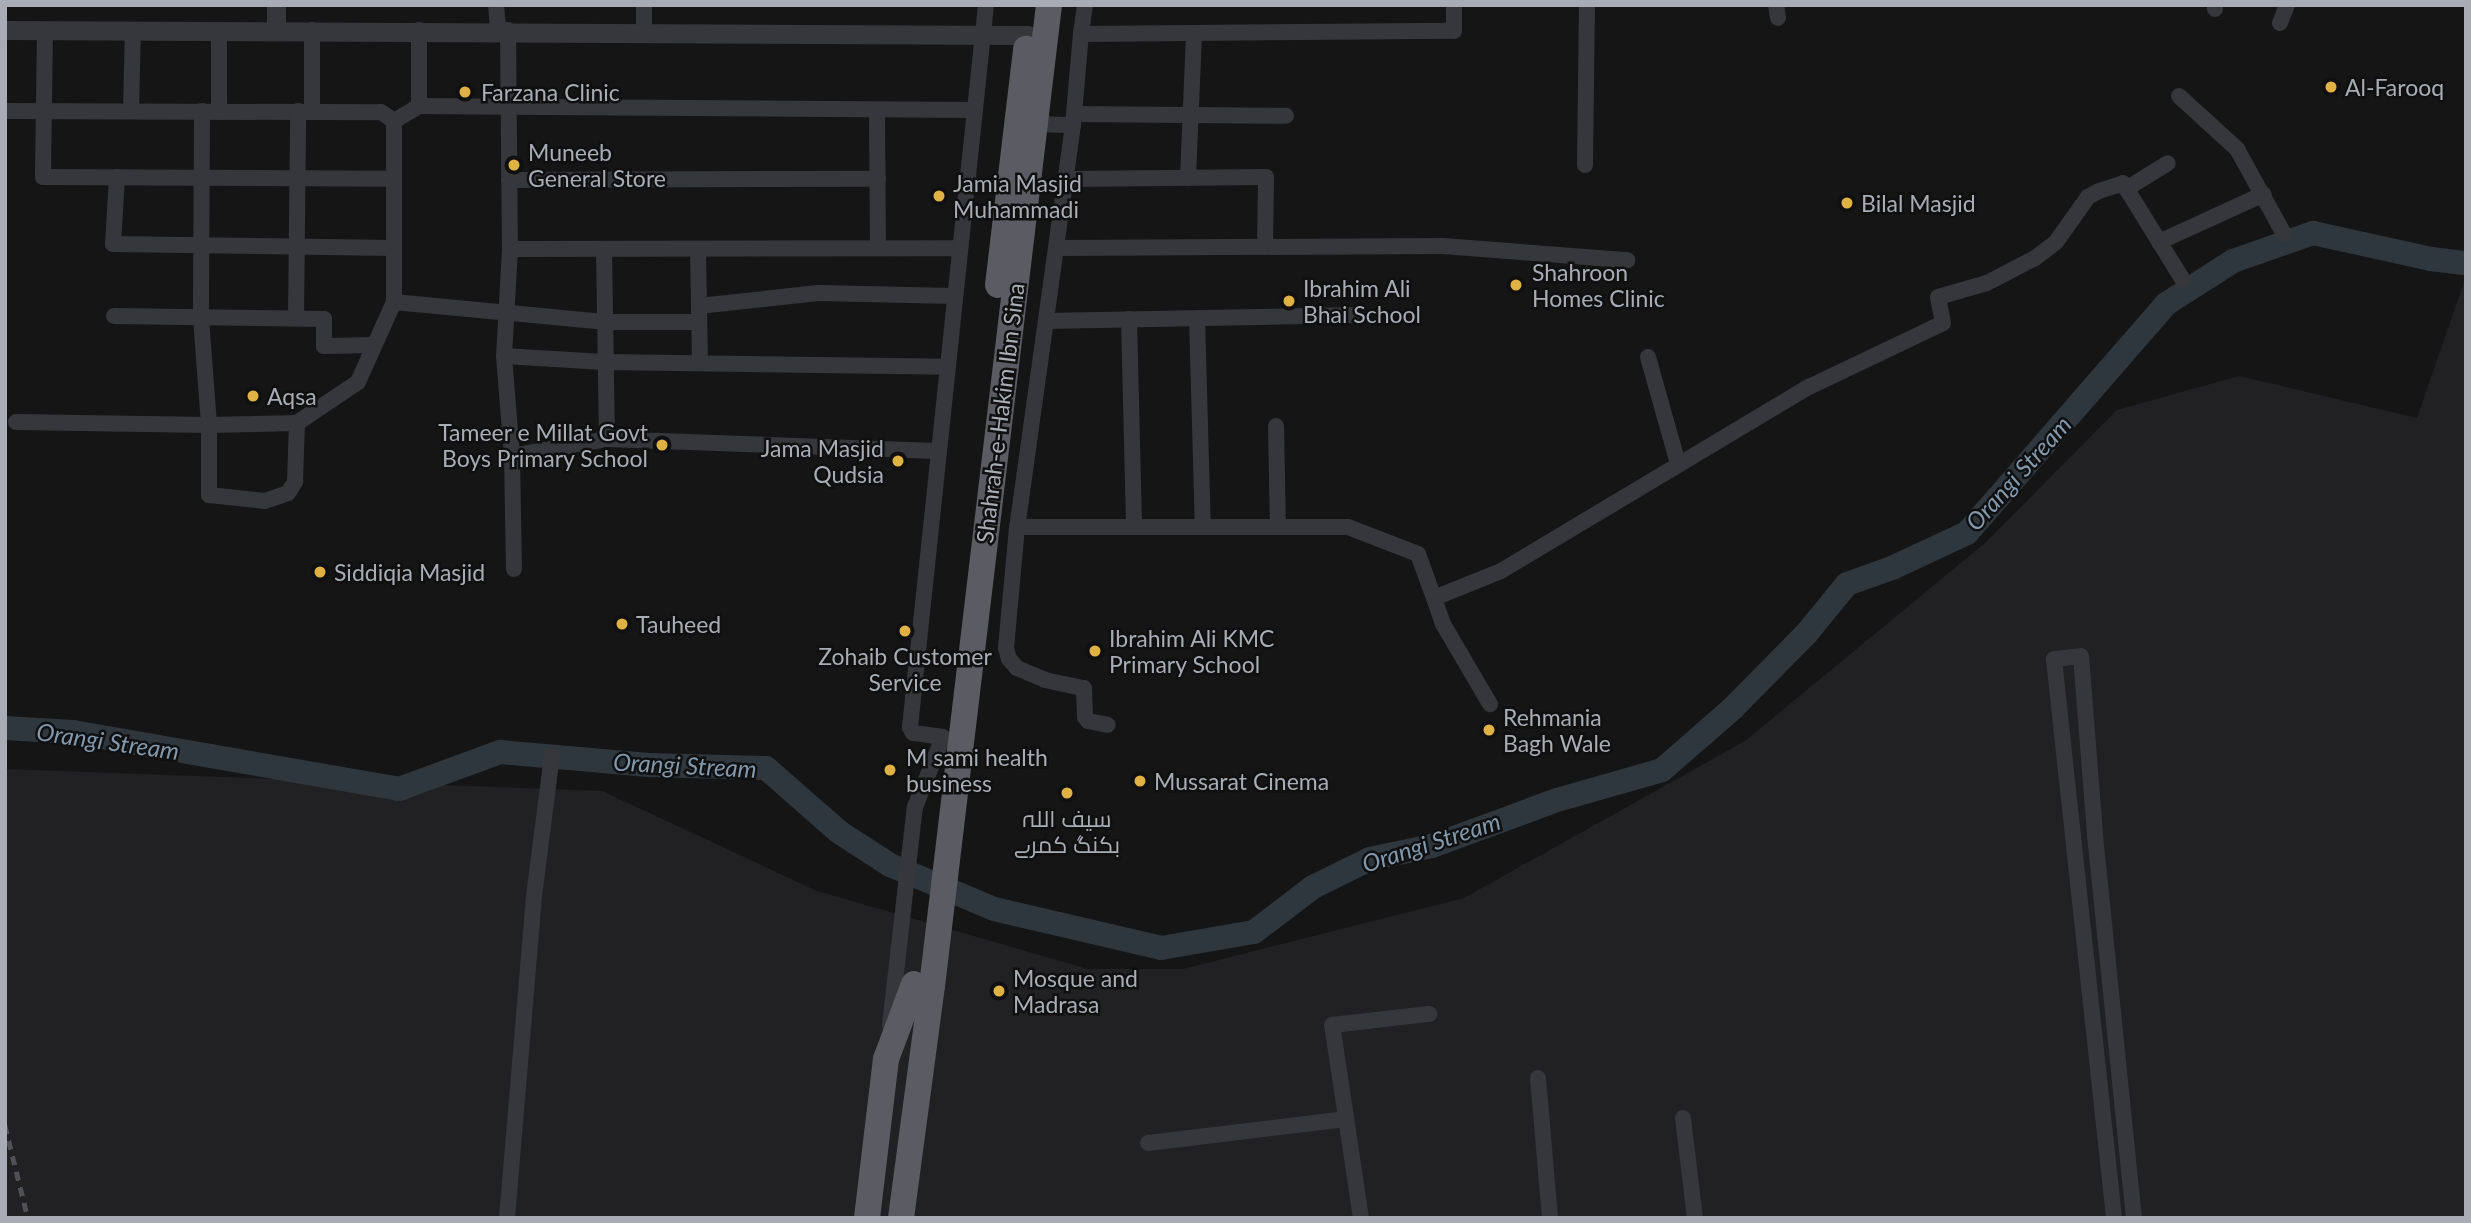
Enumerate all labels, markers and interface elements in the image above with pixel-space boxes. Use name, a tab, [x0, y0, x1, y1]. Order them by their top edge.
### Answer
place label: Al-Farooq	[2345, 73, 2444, 101]
place label: Farzana Clinic	[481, 78, 620, 106]
marker: Al-Farooq	[2323, 79, 2339, 95]
marker: Farzana Clinic	[455, 82, 475, 102]
place label: Muneeb General Store	[528, 138, 666, 192]
marker: Muneeb General Store	[506, 157, 522, 173]
place label: Jamia Masjid Muhammadi	[953, 169, 1082, 223]
marker: Jamia Masjid Muhammadi	[931, 188, 947, 204]
place label: Bilal Masjid	[1861, 189, 1976, 217]
marker: Bilal Masjid	[1839, 195, 1855, 211]
place label: Shahroon Homes Clinic	[1532, 258, 1665, 312]
place label: Ibrahim Ali Bhai School	[1303, 274, 1421, 328]
marker: Shahroon Homes Clinic	[1506, 275, 1526, 295]
street label: Shahrah-e-Hakim Ibn Sina	[970, 281, 1030, 545]
marker: Ibrahim Ali Bhai School	[1281, 293, 1297, 309]
place label: Aqsa	[267, 382, 317, 410]
marker: Aqsa	[245, 388, 261, 404]
water label: Orangi Stream	[1959, 410, 2077, 536]
place label: Tameer e Millat Govt Boys Primary School	[438, 418, 648, 472]
place label: Jama Masjid Qudsia	[761, 434, 884, 488]
marker: Tameer e Millat Govt Boys Primary School	[654, 437, 670, 453]
marker: Jama Masjid Qudsia	[890, 453, 906, 469]
place label: Siddiqia Masjid	[334, 558, 485, 586]
marker: Siddiqia Masjid	[312, 564, 328, 580]
place label: Tauheed	[636, 610, 721, 638]
marker: Tauheed	[614, 616, 630, 632]
marker: Zohaib Customer Service	[897, 623, 913, 639]
place label: Ibrahim Ali KMC Primary School	[1109, 624, 1275, 678]
place label: Zohaib Customer Service	[818, 642, 992, 696]
marker: Ibrahim Ali KMC Primary School	[1087, 643, 1103, 659]
place label: Rehmania Bagh Wale	[1503, 703, 1611, 757]
water label: Orangi Stream	[35, 717, 181, 765]
marker: Rehmania Bagh Wale	[1481, 722, 1497, 738]
place label: M sami health business	[906, 743, 1048, 797]
water label: Orangi Stream	[613, 747, 757, 783]
marker: M sami health business	[880, 760, 900, 780]
place label: Mussarat Cinema	[1154, 767, 1329, 795]
marker: Mussarat Cinema	[1132, 773, 1148, 789]
marker: سیف اللہ بکنگ کمرے	[1059, 785, 1075, 801]
place label: سیف اللہ بکنگ کمرے	[1014, 804, 1120, 858]
water label: Orangi Stream	[1358, 806, 1504, 878]
place label: Mosque and Madrasa	[1013, 964, 1138, 1018]
marker: Mosque and Madrasa	[991, 983, 1007, 999]

